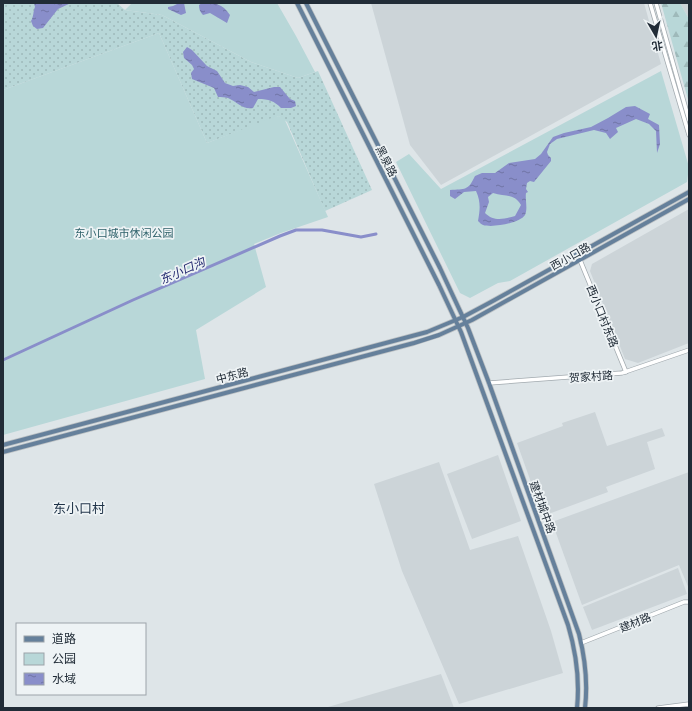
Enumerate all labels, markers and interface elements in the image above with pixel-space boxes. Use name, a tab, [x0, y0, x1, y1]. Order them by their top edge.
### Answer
north arrow	[636, 16, 676, 56]
text: 北	[651, 39, 664, 54]
street label: 黑泉路	[374, 143, 400, 179]
park label: 东小口城市休闲公园	[75, 226, 174, 239]
street label: 西小口路	[548, 240, 592, 272]
water label: 东小口沟	[157, 253, 209, 286]
street label: 西小口村东路	[585, 283, 621, 349]
street label: 中东路	[214, 364, 250, 386]
street label: 贺家村路	[569, 368, 613, 384]
street label: 建材城中路	[527, 479, 559, 535]
district label: 东小口村	[53, 500, 105, 516]
street label: 建材路	[617, 610, 653, 634]
legend	[16, 623, 146, 695]
text: 道路	[52, 631, 76, 645]
text: 公园	[52, 651, 76, 665]
text: 水域	[52, 671, 76, 685]

